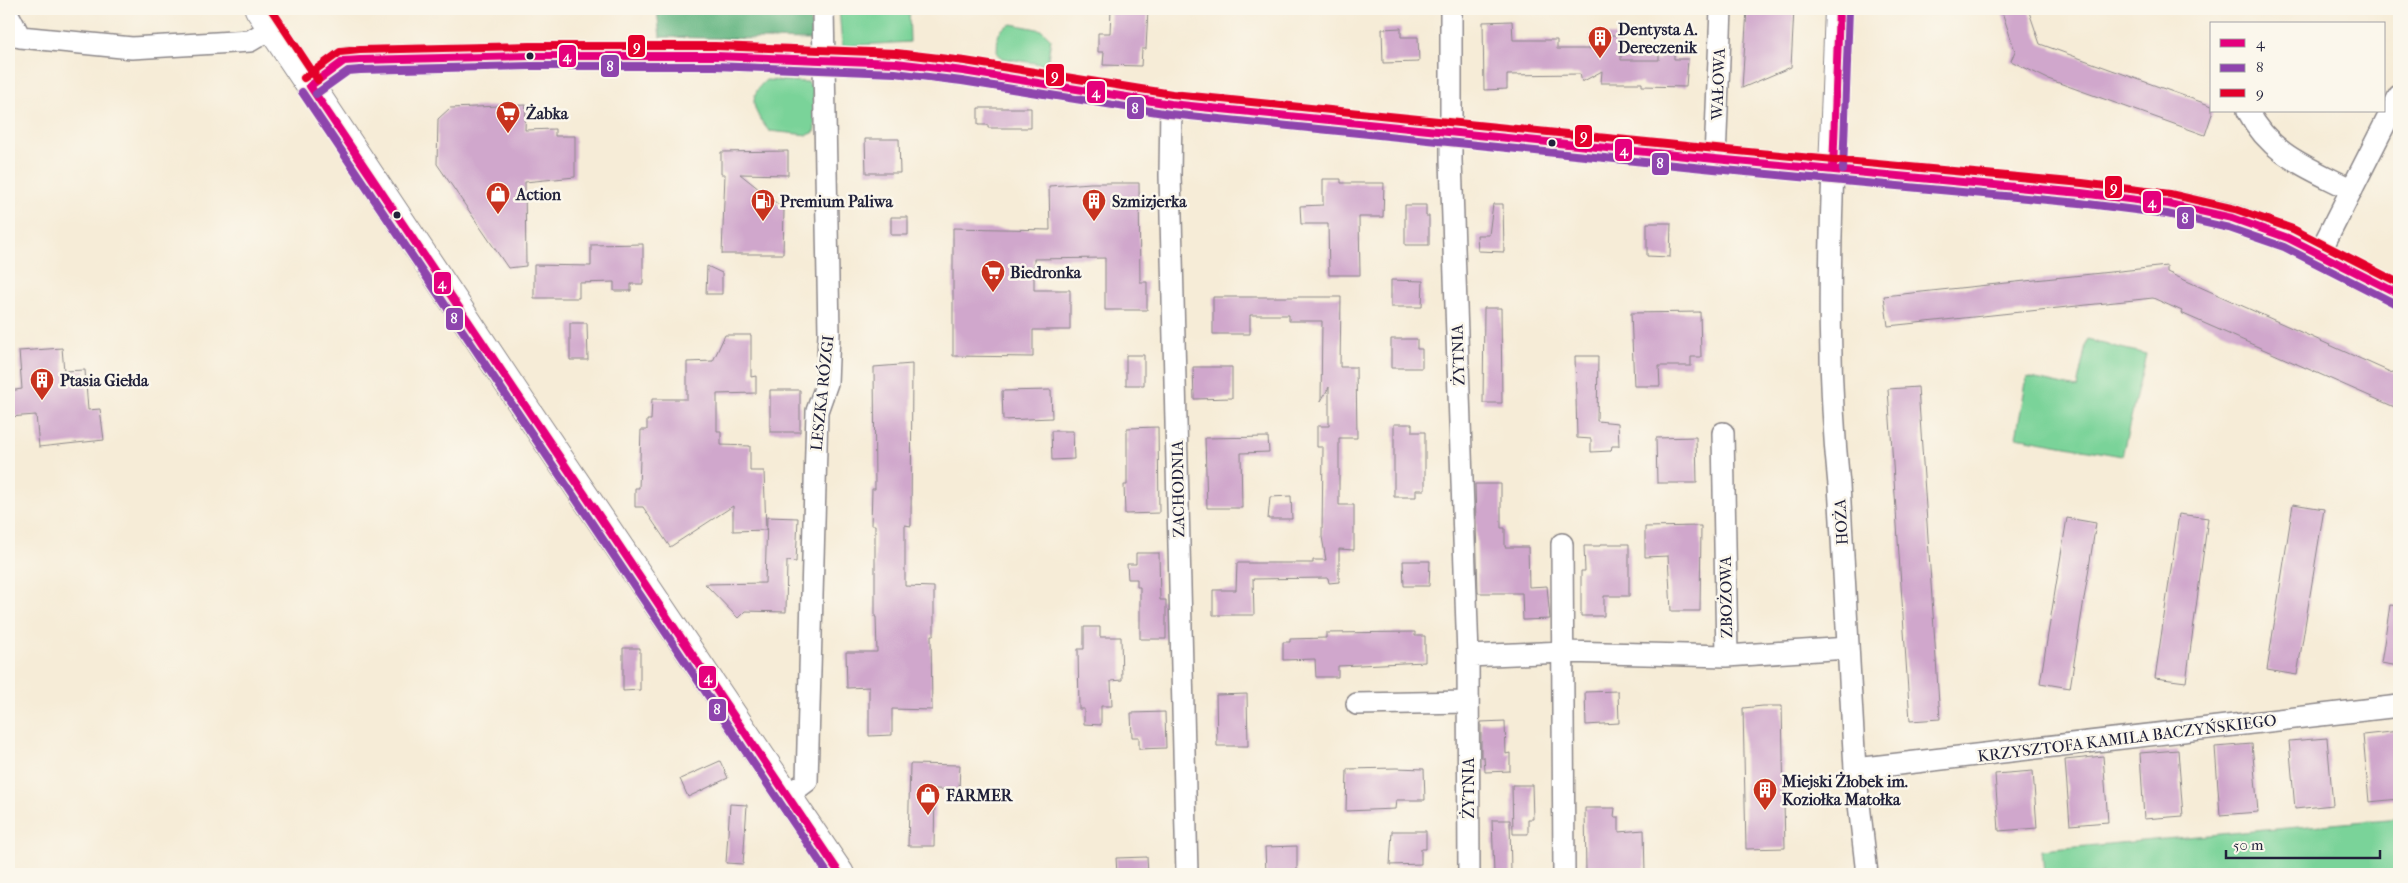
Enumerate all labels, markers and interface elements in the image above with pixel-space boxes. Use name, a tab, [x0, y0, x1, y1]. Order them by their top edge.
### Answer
place label: Dentysta A. Dereczenik	[1618, 20, 1698, 57]
legend	[2210, 22, 2386, 112]
building icon: Dentysta A. Dereczenik	[1587, 25, 1613, 59]
line badge: 9	[627, 34, 646, 58]
text: 4	[2256, 34, 2266, 52]
text: 9	[632, 38, 641, 55]
line badge: 4	[558, 44, 577, 68]
street label: WAŁOWA	[1707, 47, 1729, 121]
text: 4	[562, 48, 572, 65]
unlabelled marker	[525, 51, 535, 61]
line badge: 8	[600, 54, 620, 78]
text: 8	[606, 58, 614, 75]
text: 8	[2256, 58, 2264, 76]
line badge: 9	[1045, 63, 1065, 87]
text: 9	[1050, 67, 1059, 84]
line badge: 4	[1086, 80, 1106, 104]
text: 4	[1091, 84, 1101, 101]
text: 9	[2256, 84, 2264, 102]
line badge: 8	[1126, 96, 1145, 120]
supermarket icon: Żabka	[495, 100, 521, 134]
text: 8	[1131, 100, 1139, 117]
place label: Żabka	[526, 103, 569, 123]
line badge: 9	[1574, 124, 1593, 148]
text: 9	[1579, 127, 1588, 144]
unlabelled marker	[1547, 138, 1557, 148]
line badge: 4	[1614, 138, 1633, 162]
text: 4	[1619, 142, 1629, 159]
line badge: 8	[1651, 152, 1670, 176]
text: 8	[1656, 155, 1664, 172]
line badge: 9	[2104, 175, 2123, 199]
text: 9	[2109, 179, 2118, 196]
shop icon: Action	[485, 181, 511, 215]
place label: Action	[515, 185, 562, 204]
fuel station icon: Premium Paliwa	[750, 188, 776, 222]
building icon: Szmizjerka	[1081, 188, 1107, 222]
line badge: 4	[2142, 190, 2162, 214]
place label: Premium Paliwa	[780, 192, 894, 211]
place label: Szmizjerka	[1112, 192, 1187, 211]
text: 4	[2147, 194, 2157, 211]
line badge: 8	[2176, 206, 2195, 230]
unlabelled marker	[392, 210, 402, 220]
text: 8	[2181, 210, 2189, 227]
supermarket icon: Biedronka	[980, 259, 1006, 293]
place label: Biedronka	[1010, 263, 1082, 282]
line badge: 4	[433, 271, 452, 295]
text: 4	[437, 275, 447, 292]
line badge: 8	[445, 307, 464, 331]
text: 8	[450, 310, 458, 327]
street label: ŻYTNIA	[1447, 323, 1469, 386]
street label: LESZKA RÓZGI	[805, 334, 838, 452]
building icon: Ptasia Giełda	[29, 367, 55, 401]
place label: Ptasia Giełda	[60, 371, 149, 390]
street label: ZACHODNIA	[1168, 440, 1188, 538]
street label: HOŻA	[1830, 498, 1852, 546]
street label: ZBOŻOWA	[1716, 555, 1736, 638]
line badge: 4	[698, 665, 717, 689]
text: 4	[703, 669, 713, 686]
line badge: 8	[708, 698, 727, 722]
text: 8	[713, 701, 721, 718]
street label: KRZYSZTOFA KAMILA BACZYŃSKIEGO	[1976, 709, 2278, 766]
street label: ŻYTNIA	[1459, 757, 1478, 819]
place label: Miejski Żłobek im. Koziołka Matołka	[1781, 771, 1908, 809]
building icon: Miejski Żłobek im. Koziołka Matołka	[1752, 777, 1778, 811]
shop icon: FARMER	[915, 782, 941, 816]
place label: FARMER	[945, 786, 1014, 805]
scale bar	[2226, 828, 2379, 860]
text: 50 m	[2233, 836, 2264, 854]

